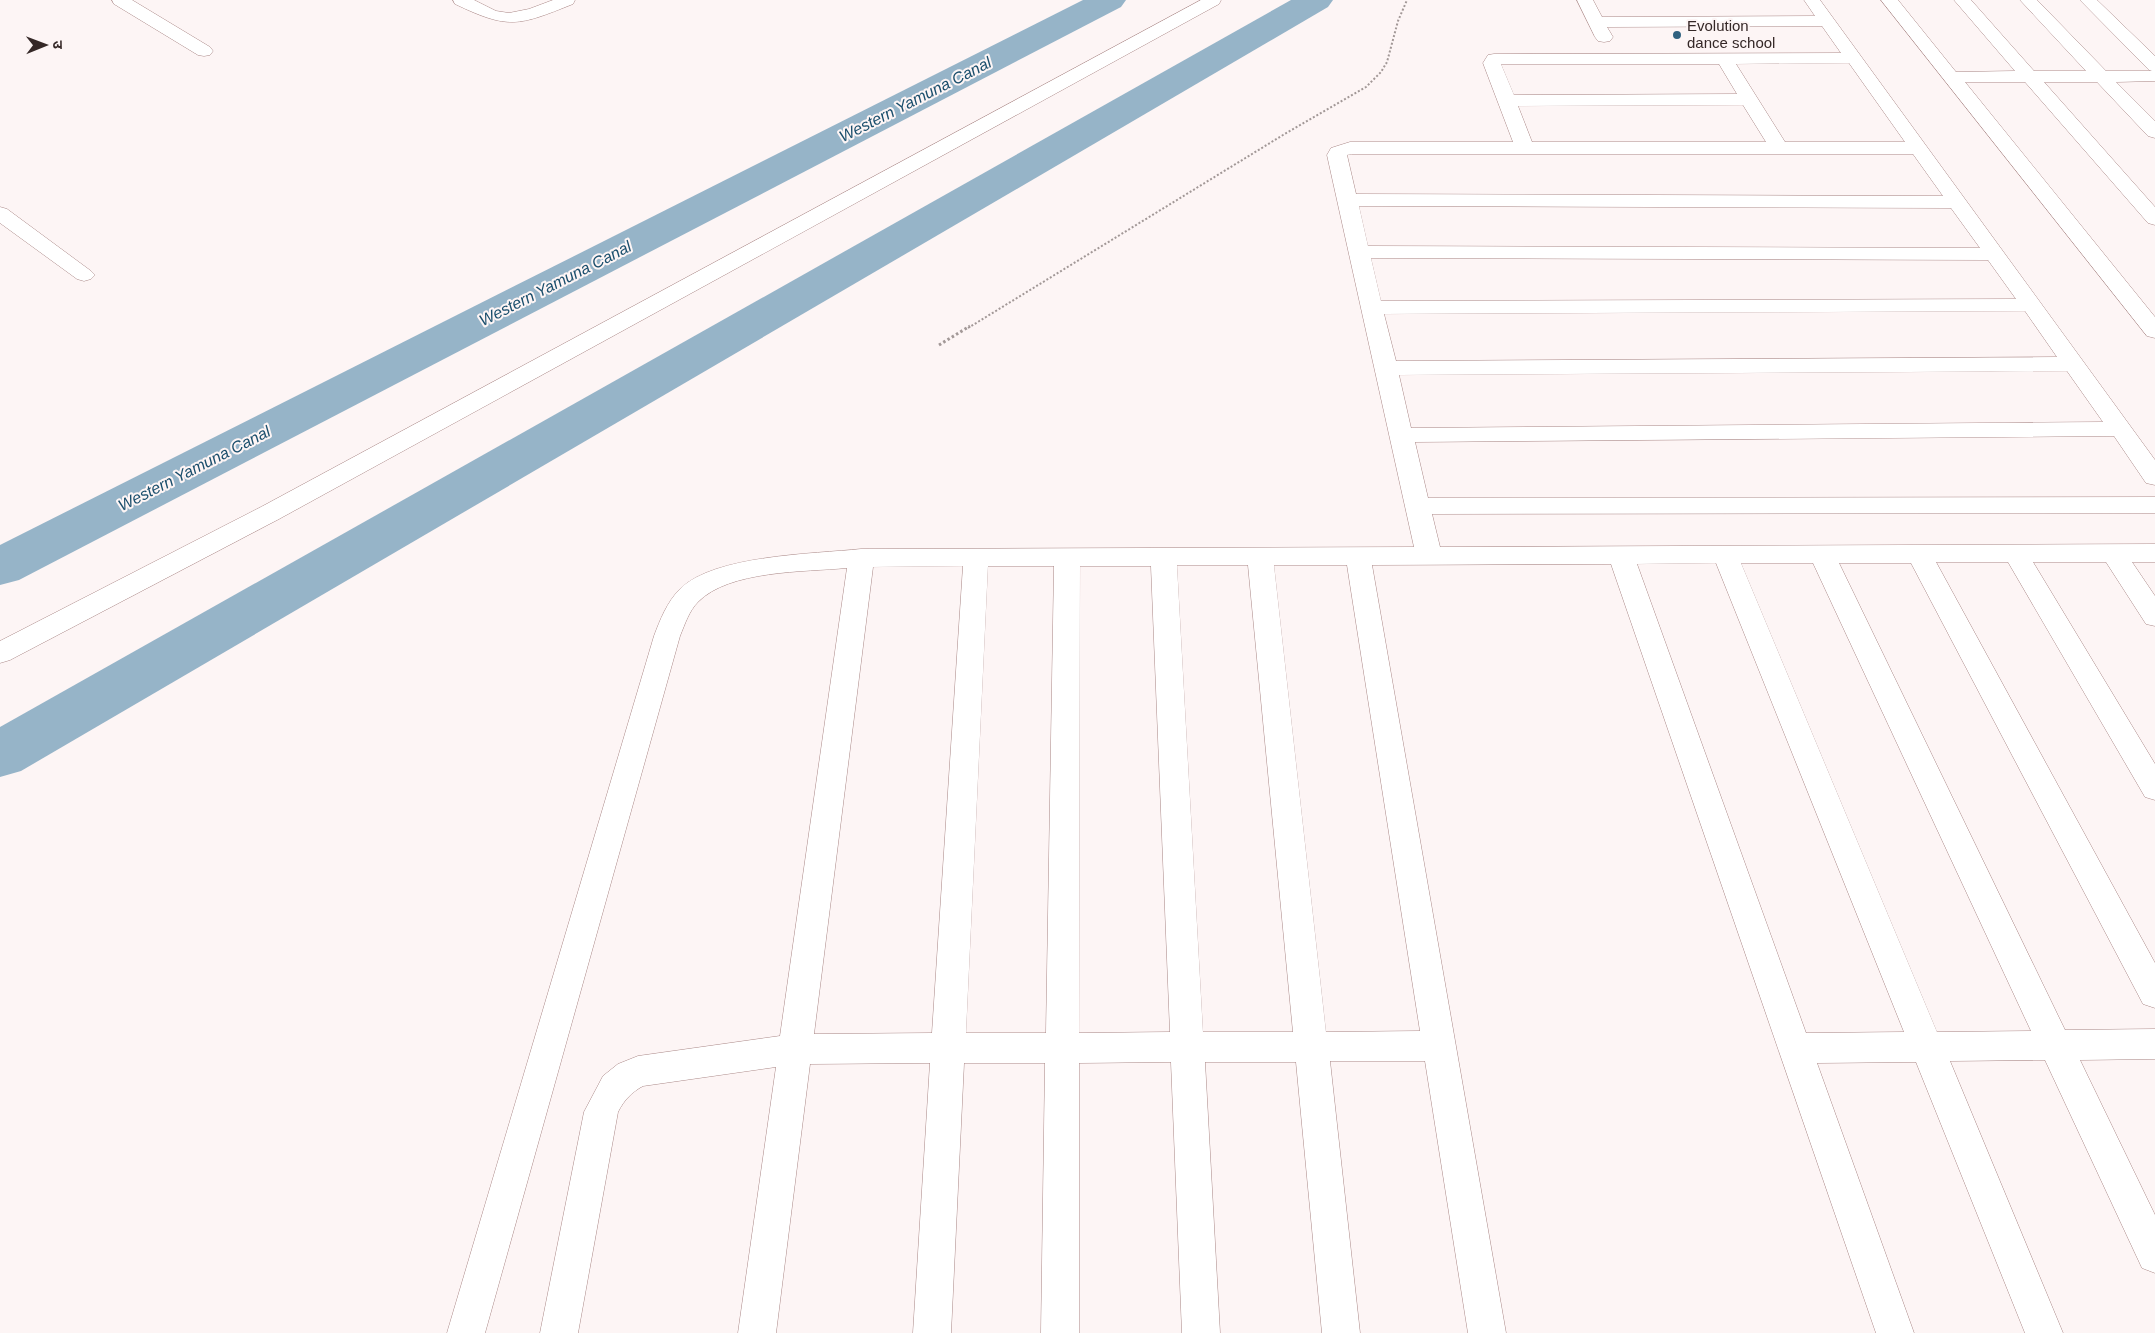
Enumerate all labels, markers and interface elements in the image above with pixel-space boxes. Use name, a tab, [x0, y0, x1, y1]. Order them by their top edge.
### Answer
place label: Evolution dance school	[1687, 17, 1775, 51]
north arrow	[20, 20, 70, 70]
marker: Evolution dance school	[1671, 29, 1683, 41]
text: उ	[50, 41, 66, 50]
water label: Western Yamuna Canal	[836, 54, 994, 145]
water label: Western Yamuna Canal	[476, 238, 634, 329]
water label: Western Yamuna Canal	[115, 423, 273, 514]

